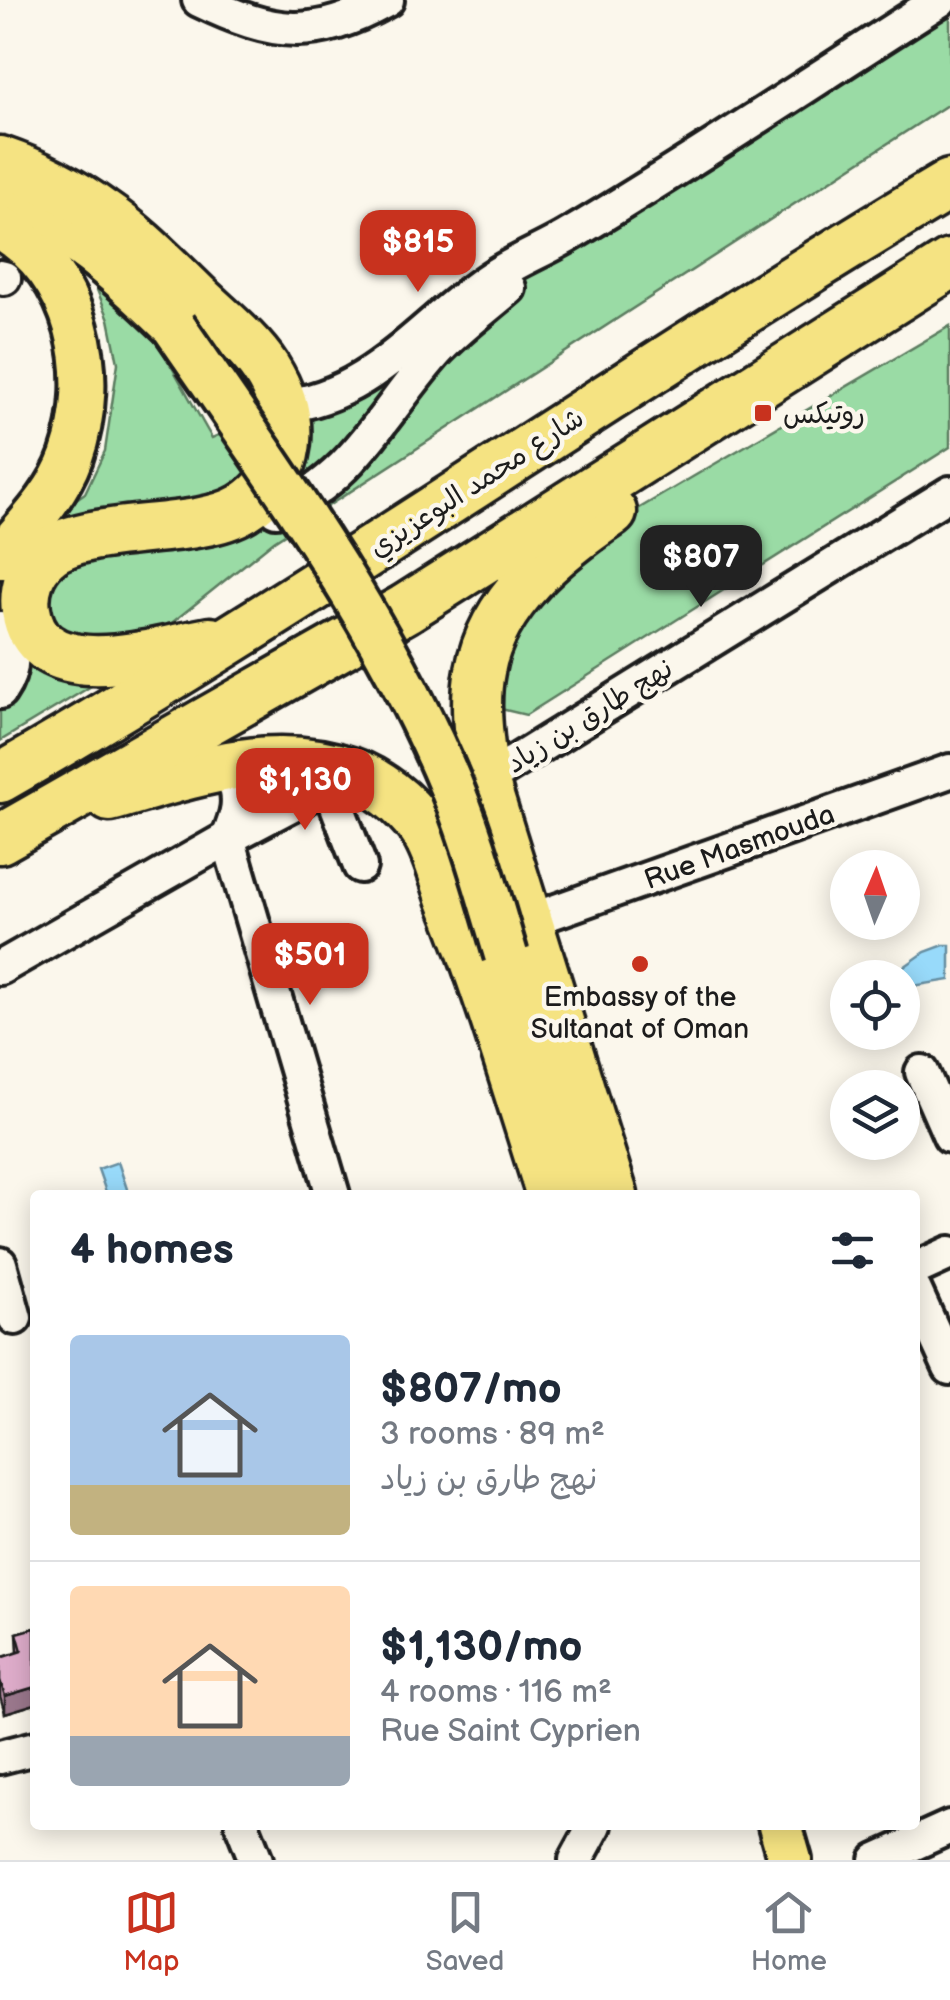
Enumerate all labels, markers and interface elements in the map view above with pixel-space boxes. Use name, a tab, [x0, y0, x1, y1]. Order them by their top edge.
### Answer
pin: $815	[359, 210, 477, 295]
text: $815	[382, 223, 454, 262]
place label: روتيكس	[783, 398, 865, 431]
street label: شارع محمد البوعزيزي	[363, 402, 592, 567]
marker: روتيكس	[752, 402, 774, 424]
pin: $807	[642, 525, 760, 610]
text: $807	[662, 538, 740, 577]
street label: نهج طارق بن زياد	[500, 652, 680, 781]
pin: $1,130	[224, 748, 386, 833]
text: $1,130	[258, 761, 352, 800]
street label: Rue Masmouda	[640, 798, 839, 897]
north arrow	[830, 850, 920, 940]
map controls	[830, 850, 920, 1160]
pin: $501	[251, 923, 369, 1008]
text: $501	[274, 936, 346, 975]
marker: Embassy of the Sultanat of Oman	[629, 953, 651, 975]
button: locate	[830, 960, 920, 1050]
place label: Embassy of the Sultanat of Oman	[531, 981, 749, 1046]
button: layers	[830, 1070, 920, 1160]
icon: filters	[825, 1223, 880, 1278]
text: 4 homes	[70, 1225, 234, 1276]
text: $807/mo	[380, 1364, 562, 1415]
icon: home	[150, 1375, 270, 1495]
text: 3 rooms · 89 m²	[380, 1415, 605, 1454]
text: نهج طارق بن زياد	[380, 1460, 597, 1499]
text: $1,130/mo	[380, 1622, 582, 1673]
icon: home	[150, 1626, 270, 1746]
text: 4 rooms · 116 m²	[380, 1673, 612, 1712]
text: Rue Saint Cyprien	[380, 1712, 641, 1751]
tab: Map	[123, 1885, 179, 1978]
tab: Saved	[426, 1885, 504, 1978]
tab: Home	[751, 1885, 827, 1978]

